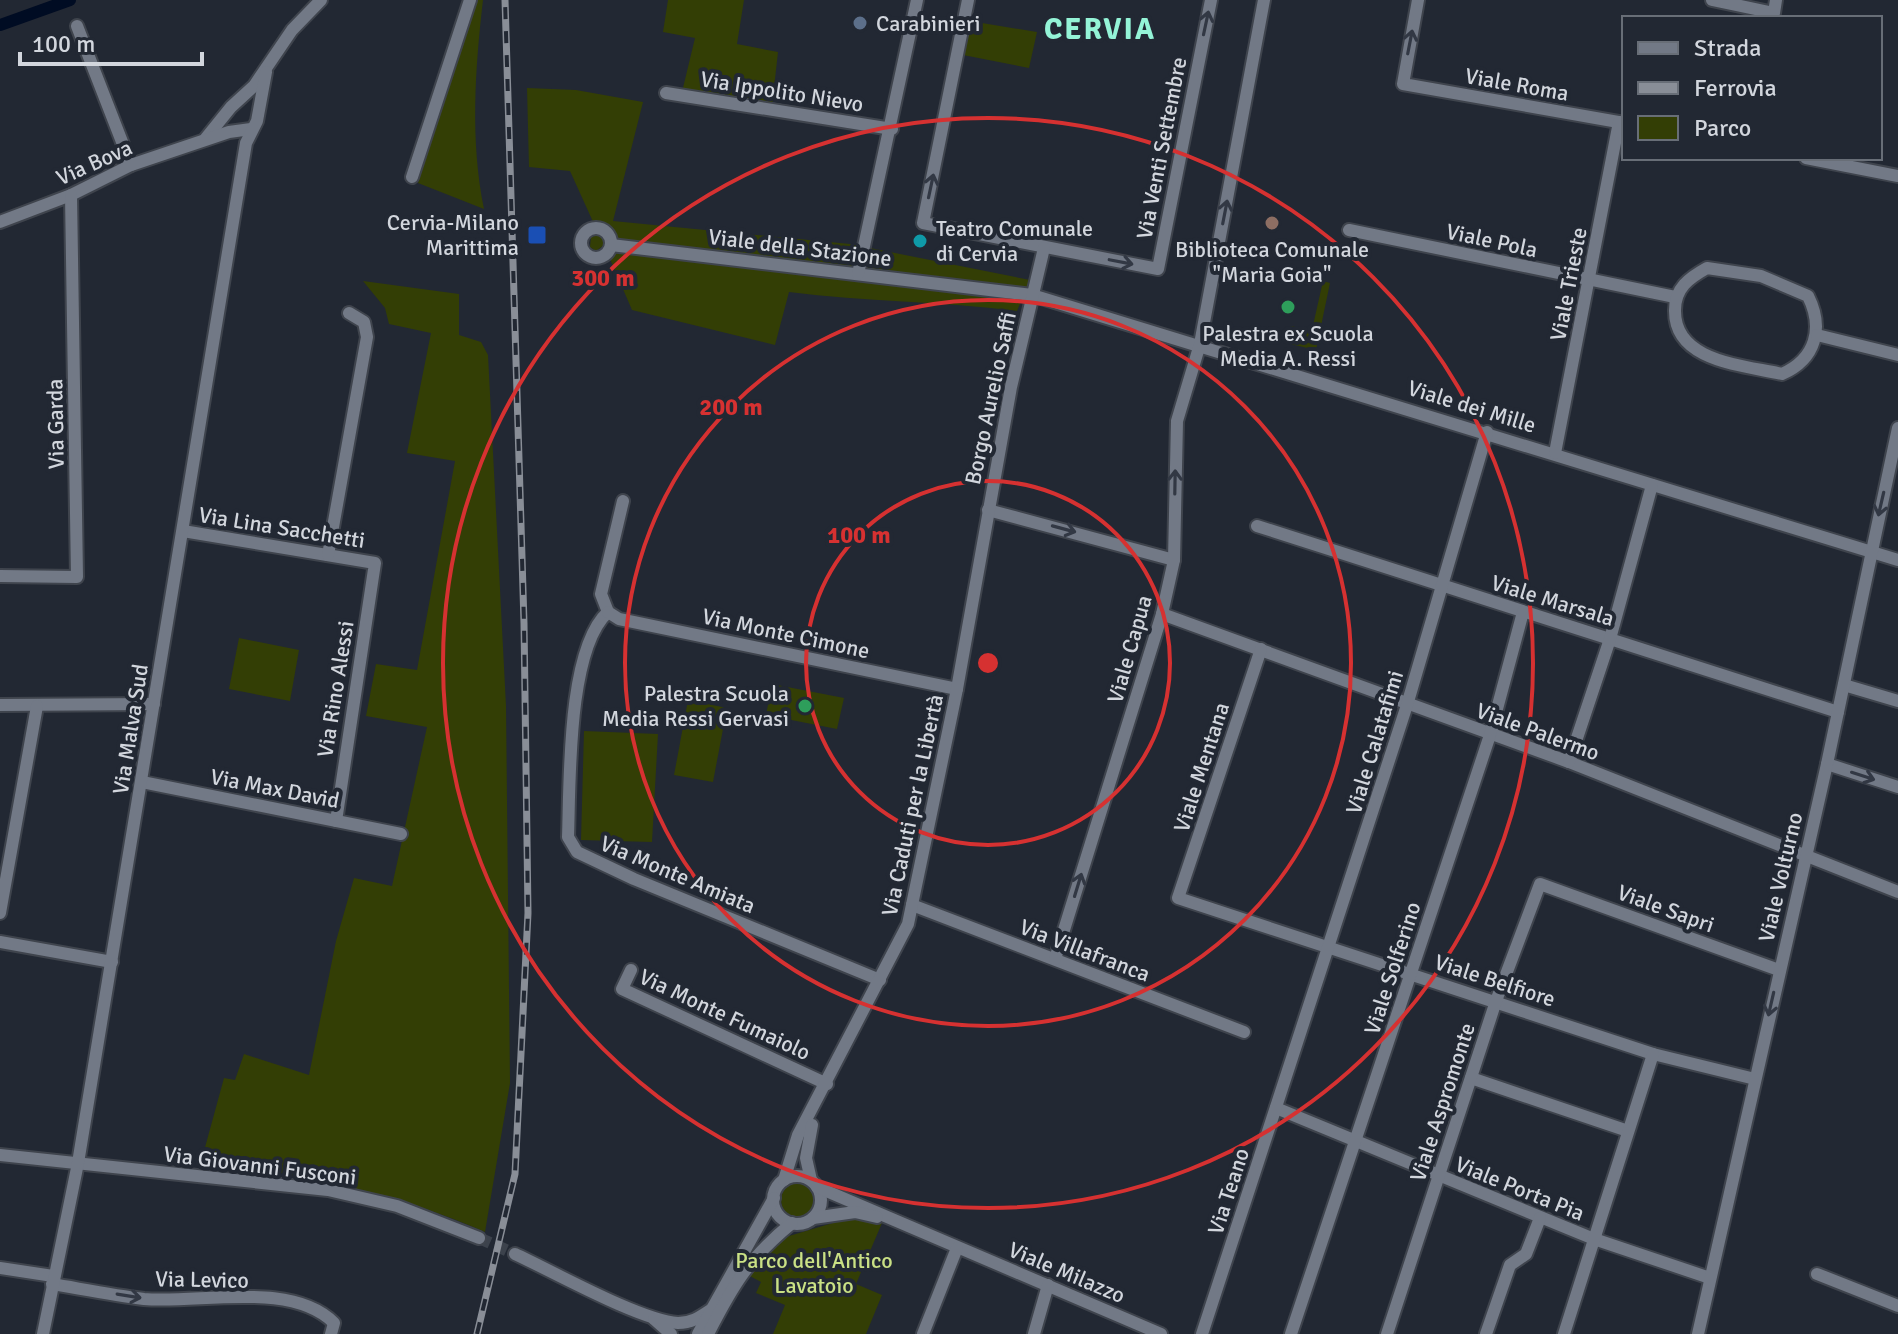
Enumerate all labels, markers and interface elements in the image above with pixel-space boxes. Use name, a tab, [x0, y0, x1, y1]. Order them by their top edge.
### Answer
place label: Carabinieri	[876, 10, 980, 37]
district label: CERVIA	[1044, 11, 1156, 48]
one-way arrow	[1199, 11, 1214, 37]
marker: Carabinieri	[851, 14, 869, 32]
scale bar	[20, 16, 202, 66]
legend	[1622, 16, 1882, 160]
text: 100 m	[32, 29, 95, 59]
one-way arrow	[1404, 30, 1419, 55]
text: Strada	[1694, 33, 1761, 63]
street label: Via Venti Settembre	[1131, 55, 1192, 242]
street label: Viale Roma	[1463, 62, 1571, 107]
street label: Via Ippolito Nievo	[699, 65, 865, 118]
text: Ferrovia	[1694, 73, 1777, 103]
text: Parco	[1694, 113, 1751, 143]
street label: Via Bova	[52, 134, 136, 191]
one-way arrow	[924, 173, 939, 199]
one-way arrow	[1218, 200, 1233, 225]
place label: Cervia-Milano Marittima	[387, 209, 519, 261]
marker: Biblioteca Comunale "Maria Goia"	[1263, 214, 1281, 232]
place label: Teatro Comunale di Cervia	[936, 215, 1093, 267]
street label: Viale Pola	[1444, 218, 1540, 263]
street label: Viale della Stazione	[707, 223, 893, 272]
marker: Cervia-Milano Marittima	[526, 224, 548, 246]
street label: Viale Trieste	[1544, 225, 1593, 343]
marker: Teatro Comunale di Cervia	[911, 232, 929, 250]
place label: Biblioteca Comunale "Maria Goia"	[1175, 236, 1369, 288]
one-way arrow	[1107, 256, 1133, 271]
text: 300 m	[571, 263, 635, 293]
marker: Palestra ex Scuola Media A. Ressi	[1279, 298, 1297, 316]
street label: Borgo Aurelio Saffi	[959, 309, 1022, 487]
place label: Palestra ex Scuola Media A. Ressi	[1202, 320, 1374, 372]
street label: Viale dei Mille	[1405, 374, 1539, 439]
street label: Via Garda	[41, 378, 70, 470]
text: 200 m	[699, 392, 763, 422]
one-way arrow	[1167, 469, 1183, 496]
one-way arrow	[1873, 491, 1888, 517]
street label: Via Lina Sacchetti	[197, 501, 367, 554]
text: 100 m	[827, 520, 891, 550]
one-way arrow	[1050, 523, 1076, 538]
street label: Viale Marsala	[1488, 569, 1618, 632]
street label: Viale Capua	[1101, 592, 1158, 706]
street label: Via Monte Cimone	[700, 603, 872, 664]
street label: Via Rino Alessi	[311, 619, 360, 759]
centre of rings	[974, 649, 1002, 677]
street label: Via Malva Sud	[107, 662, 154, 796]
street label: Viale Calatafimi	[1340, 667, 1409, 817]
place label: Palestra Scuola Media Ressi Gervasi	[602, 680, 789, 732]
street label: Via Caduti per la Libertà	[876, 692, 949, 919]
marker: Palestra Scuola Media Ressi Gervasi	[796, 697, 814, 715]
street label: Viale Palermo	[1472, 697, 1603, 766]
street label: Viale Mentana	[1168, 699, 1235, 835]
street label: Via Max David	[208, 763, 342, 814]
one-way arrow	[1850, 769, 1875, 784]
street label: Viale Volturno	[1752, 810, 1809, 945]
street label: Via Monte Amiata	[596, 830, 759, 919]
one-way arrow	[1071, 872, 1086, 898]
street label: Viale Sapri	[1614, 878, 1718, 938]
street label: Viale Solferino	[1358, 898, 1427, 1038]
street label: Via Villafranca	[1016, 913, 1154, 988]
street label: Viale Belfiore	[1431, 948, 1559, 1013]
street label: Via Monte Fumaiolo	[635, 963, 815, 1066]
one-way arrow	[1763, 991, 1778, 1017]
street label: Viale Aspromonte	[1404, 1019, 1481, 1185]
street label: Via Giovanni Fusconi	[162, 1140, 358, 1191]
street label: Via Teano	[1202, 1145, 1255, 1238]
street label: Viale Porta Pia	[1451, 1150, 1588, 1227]
street label: Viale Milazzo	[1004, 1236, 1129, 1309]
park label: Parco dell'Antico Lavatoio	[735, 1247, 893, 1299]
street label: Via Levico	[155, 1265, 249, 1294]
one-way arrow	[116, 1289, 141, 1304]

